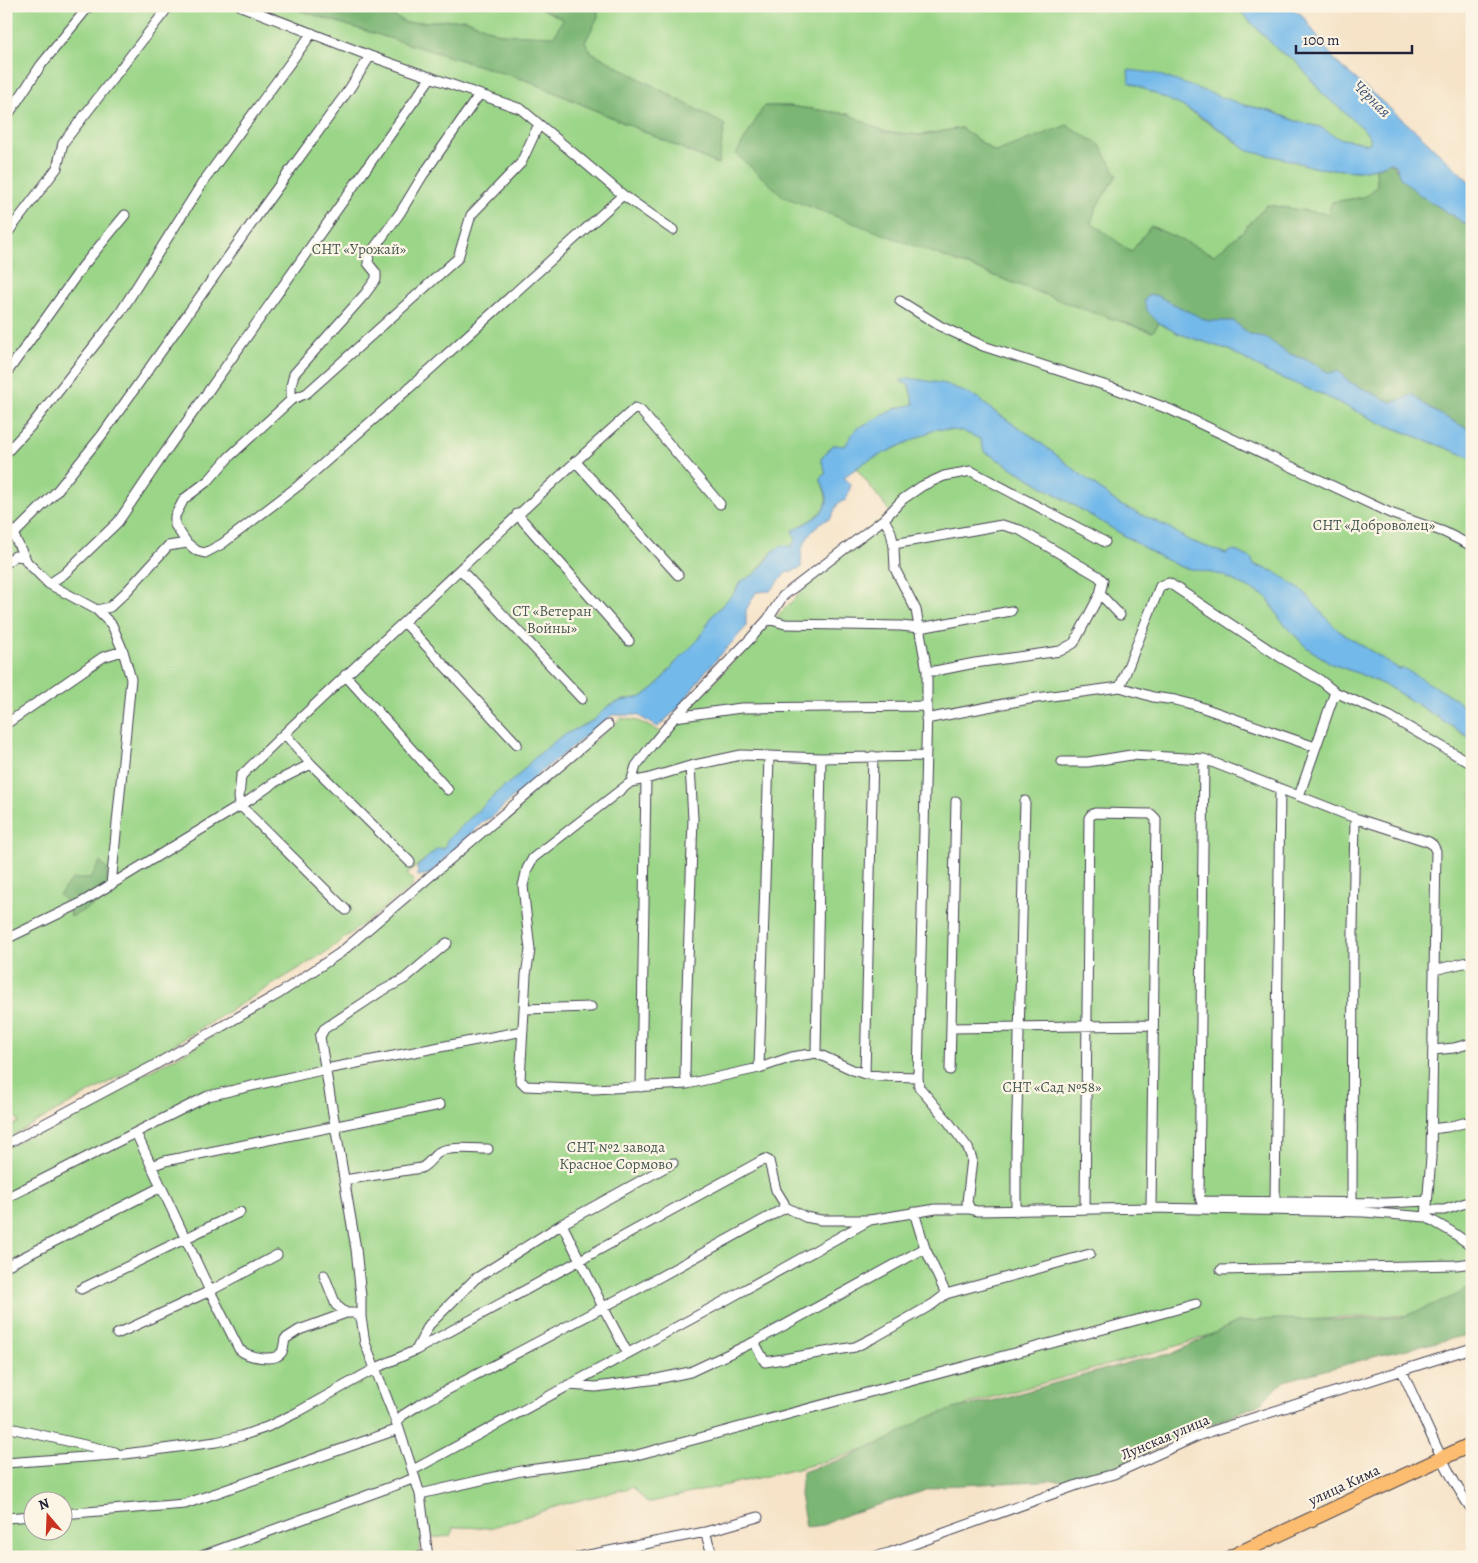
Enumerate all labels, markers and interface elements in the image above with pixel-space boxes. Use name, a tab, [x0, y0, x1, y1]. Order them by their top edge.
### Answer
scale bar	[1296, 22, 1412, 54]
text: 100 m	[1303, 30, 1340, 50]
water label: Чёрная	[1348, 75, 1396, 123]
park label: СНТ «Урожай»	[312, 239, 407, 259]
park label: СНТ «Доброволец»	[1313, 515, 1436, 535]
park label: СТ «Ветеран Войны»	[512, 601, 592, 638]
park label: СНТ «Сад №58»	[1002, 1077, 1102, 1097]
park label: СНТ №2 завода Красное Сормово	[559, 1137, 673, 1174]
street label: Лунская улица	[1118, 1409, 1212, 1465]
street label: улица Кима	[1304, 1460, 1383, 1511]
north arrow	[22, 1490, 72, 1540]
text: N	[36, 1494, 52, 1515]

